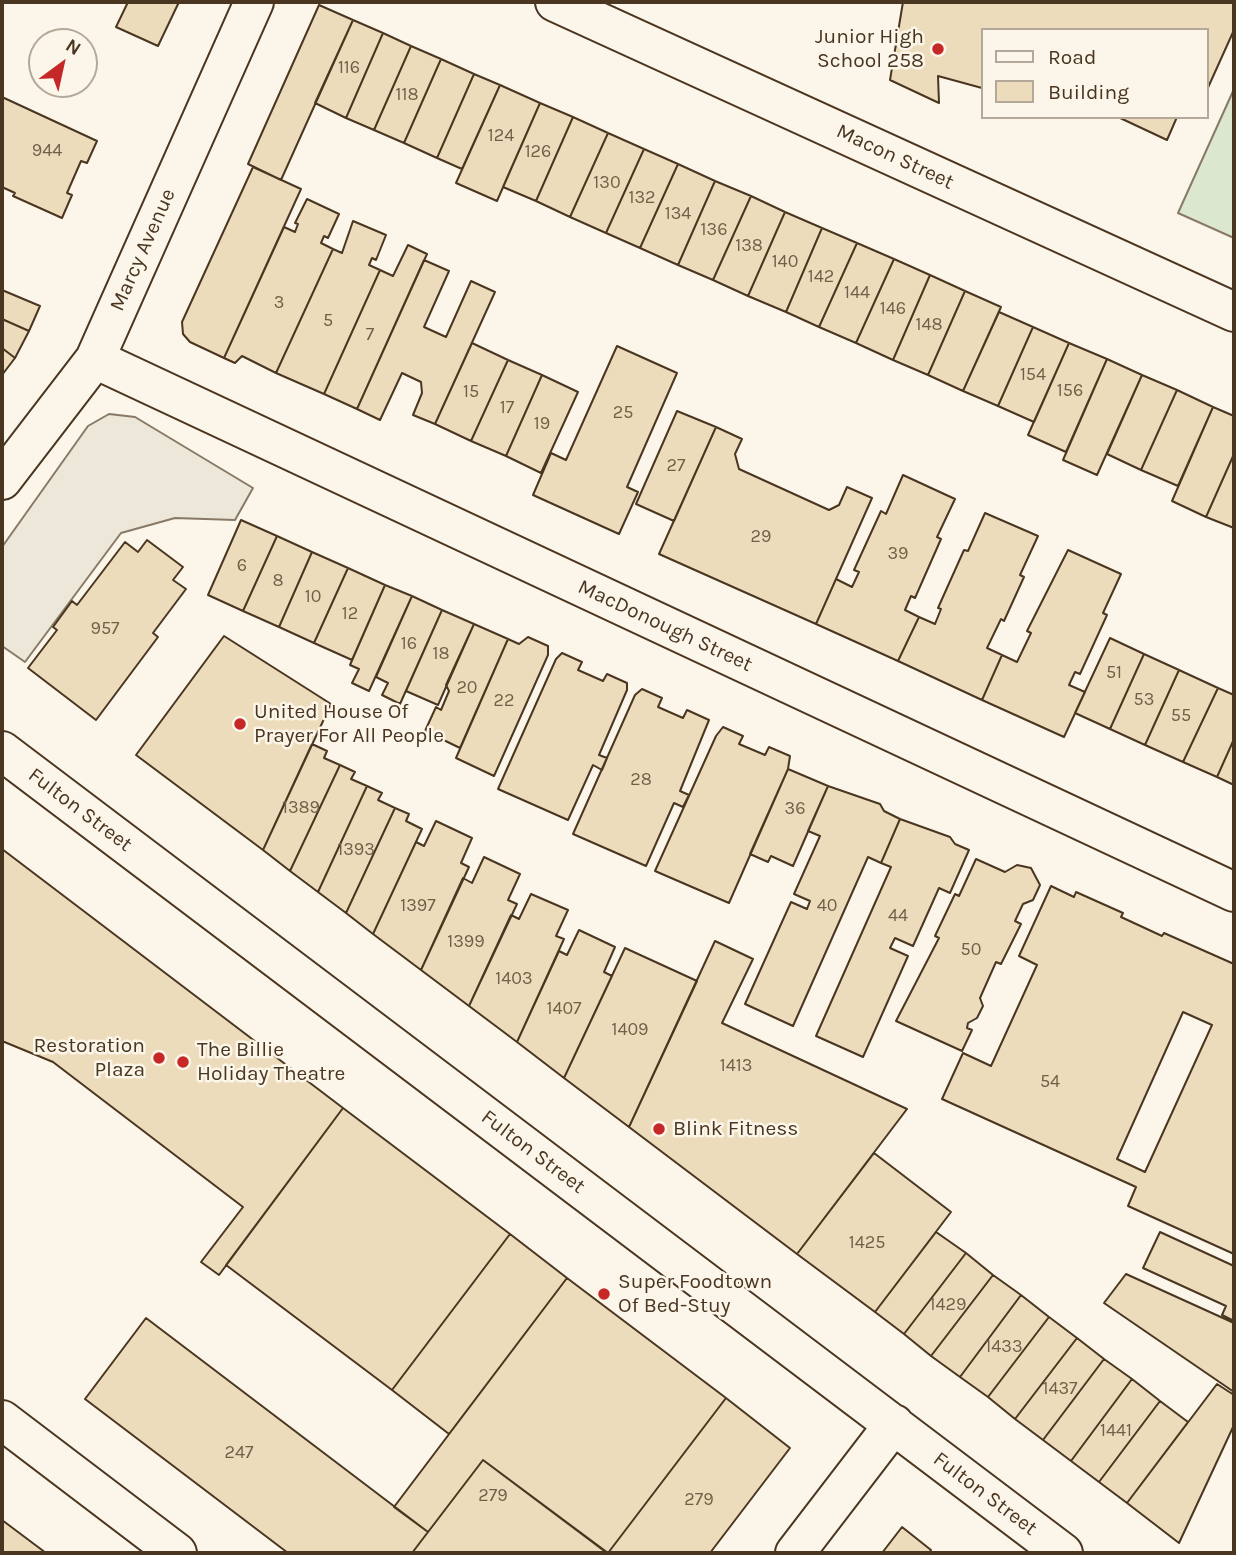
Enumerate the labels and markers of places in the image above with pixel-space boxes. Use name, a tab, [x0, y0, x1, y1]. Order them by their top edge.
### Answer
place label: Junior High School 258	[815, 24, 924, 74]
marker: Junior High School 258	[930, 41, 946, 57]
place label: United House Of Prayer For All People	[254, 699, 444, 749]
marker: United House Of Prayer For All People	[232, 716, 248, 732]
place label: Restoration Plaza	[33, 1033, 145, 1083]
place label: The Billie Holiday Theatre	[197, 1037, 345, 1087]
marker: Restoration Plaza	[151, 1050, 167, 1066]
marker: The Billie Holiday Theatre	[175, 1054, 191, 1070]
place label: Blink Fitness	[673, 1116, 798, 1142]
marker: Blink Fitness	[651, 1121, 667, 1137]
place label: Super Foodtown Of Bed-Stuy	[618, 1269, 772, 1319]
marker: Super Foodtown Of Bed-Stuy	[596, 1286, 612, 1302]

